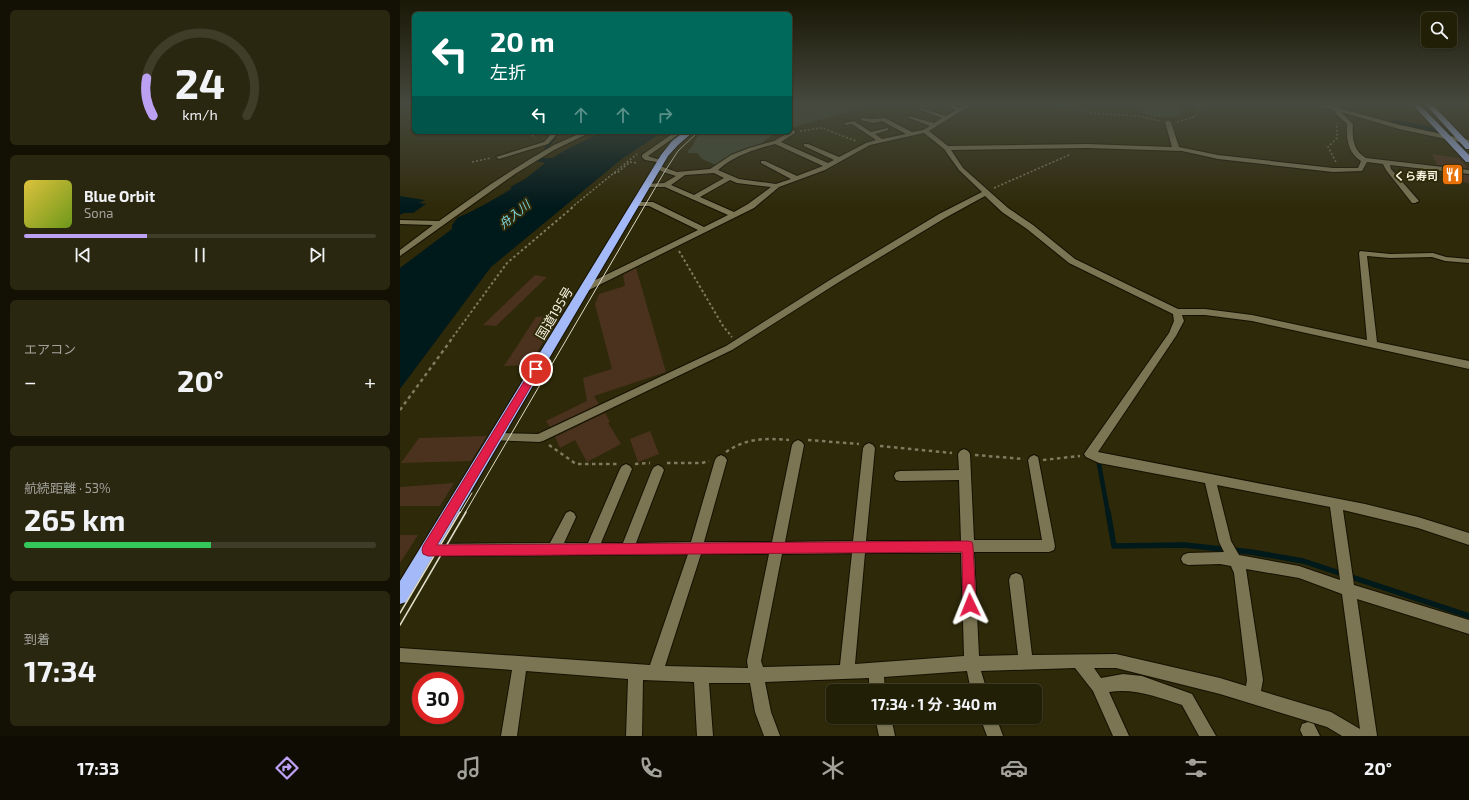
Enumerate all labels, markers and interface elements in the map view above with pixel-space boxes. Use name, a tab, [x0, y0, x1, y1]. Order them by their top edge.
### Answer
map controls	[1421, 12, 1457, 48]
button: search	[1421, 12, 1457, 48]
text: 20 m	[490, 24, 555, 58]
icon: left	[424, 28, 476, 80]
text: 24	[175, 56, 225, 106]
text: 左折	[490, 61, 526, 83]
icon: left	[528, 104, 550, 126]
icon: ahead	[570, 104, 592, 126]
icon: ahead	[612, 104, 634, 126]
icon: right	[654, 104, 676, 126]
text: km/h	[182, 105, 218, 122]
restaurant icon: くら寿司	[1440, 162, 1466, 188]
place label: くら寿司	[1394, 169, 1438, 182]
text: Blue Orbit	[84, 187, 155, 205]
water label: 舟入川	[496, 196, 534, 231]
text: Sona	[84, 205, 113, 221]
icon: previous	[72, 244, 94, 266]
icon: pause	[189, 244, 211, 266]
icon: next	[306, 244, 328, 266]
street label: 国道195号	[532, 284, 576, 342]
text: エアコン	[24, 341, 76, 357]
pin	[519, 352, 553, 386]
icon: arrive	[525, 358, 547, 380]
text: 20°	[177, 362, 224, 398]
text: −	[24, 368, 37, 394]
text: +	[364, 368, 376, 394]
text: 航続距離 · 53%	[24, 480, 111, 496]
text: 265 km	[24, 501, 125, 537]
position arrow	[949, 584, 991, 626]
text: 到着	[24, 631, 50, 647]
text: 17:34	[24, 652, 97, 688]
speed limit sign: 30	[412, 672, 464, 724]
text: 17:34 · 1 分 · 340 m	[871, 695, 997, 713]
icon: directions	[273, 754, 301, 782]
icon: music	[455, 754, 483, 782]
icon: phone	[637, 754, 665, 782]
icon: climate	[819, 754, 847, 782]
icon: car	[1000, 754, 1028, 782]
icon: filters	[1182, 754, 1210, 782]
text: 17:33	[77, 757, 119, 779]
text: 20°	[1364, 757, 1392, 779]

